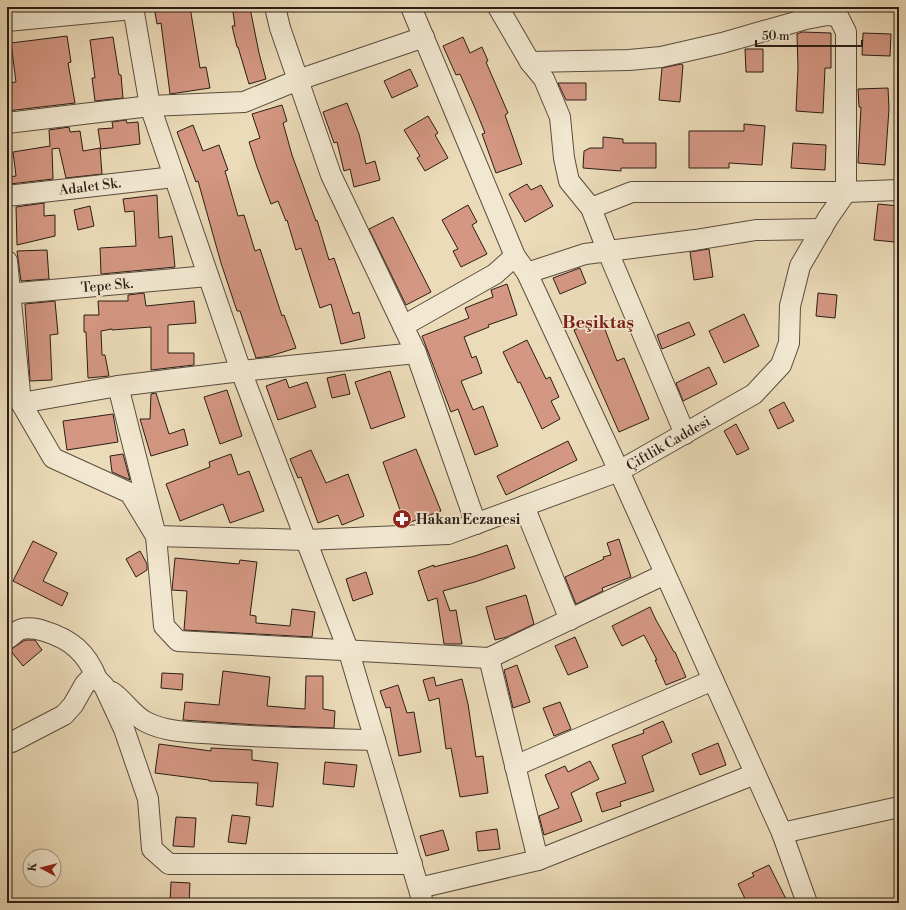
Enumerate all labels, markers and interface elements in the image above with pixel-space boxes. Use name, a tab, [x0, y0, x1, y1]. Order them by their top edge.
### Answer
scale bar	[756, 22, 862, 48]
text: 50 m	[762, 29, 790, 44]
street label: Adalet Sk.	[57, 174, 122, 200]
street label: Tepe Sk.	[80, 275, 134, 297]
district label: Beşiktaş	[562, 311, 634, 334]
street label: Çiftlik Caddesi	[623, 412, 714, 475]
pharmacy icon: Hakan Eczanesi	[391, 508, 413, 530]
place label: Hakan Eczanesi	[416, 511, 521, 529]
north arrow	[22, 848, 62, 888]
text: K	[26, 861, 41, 872]

